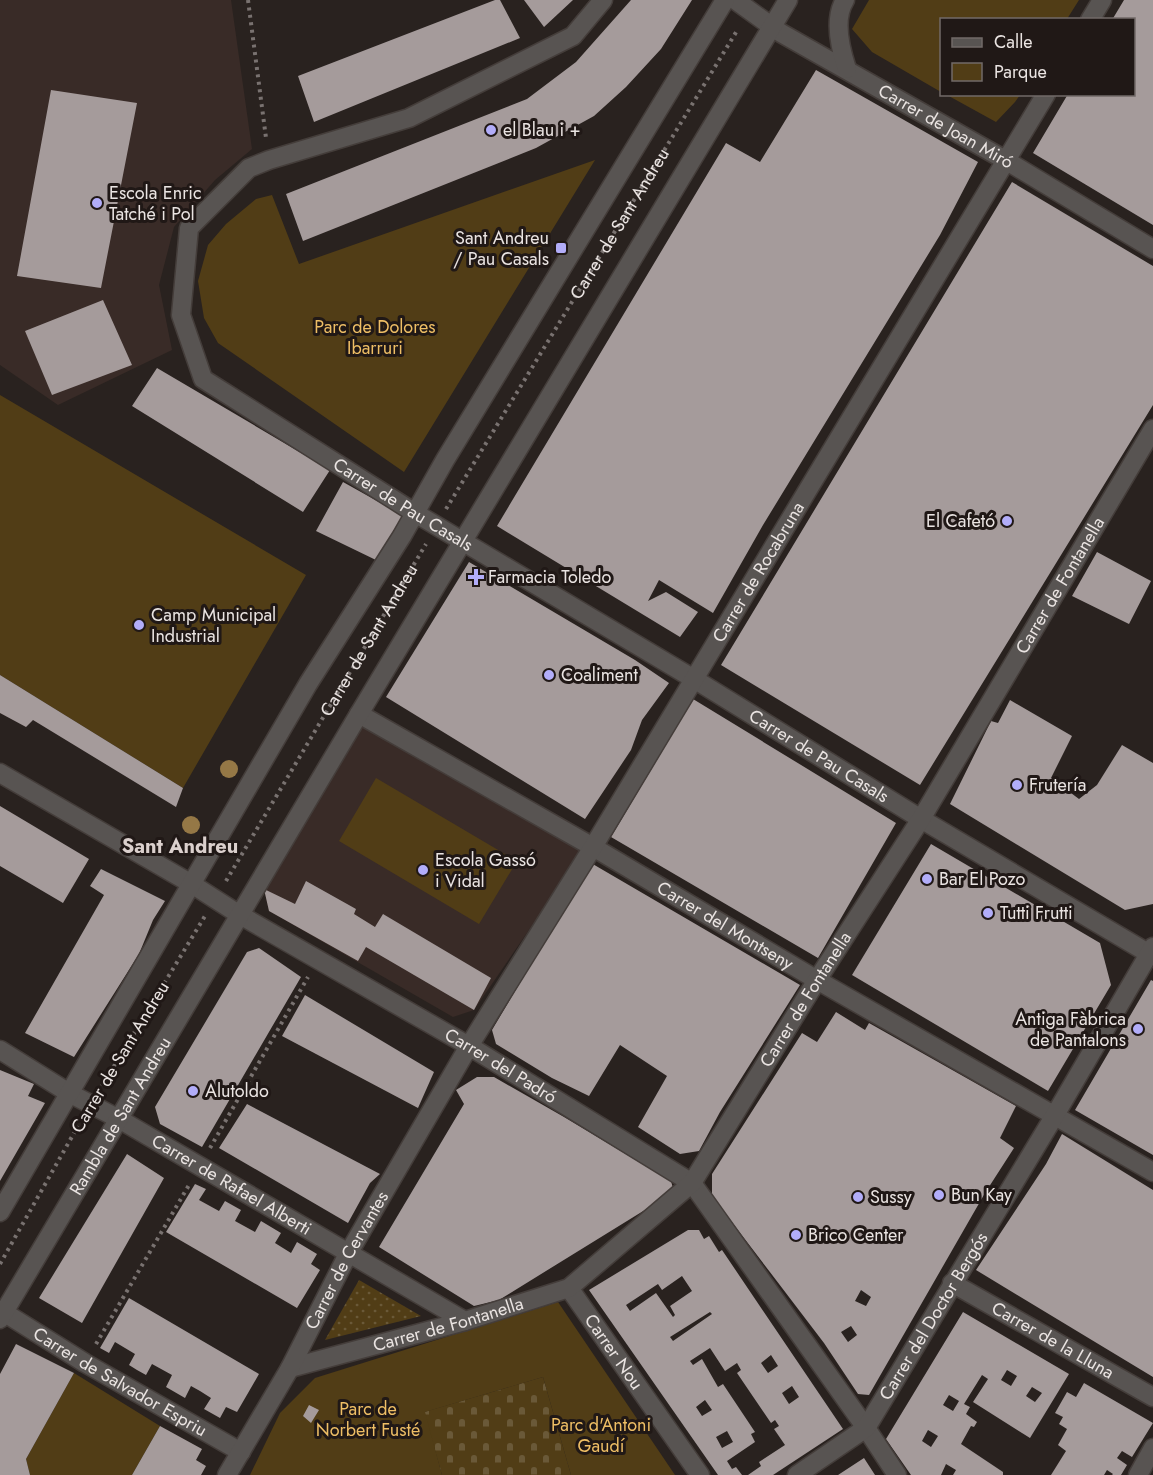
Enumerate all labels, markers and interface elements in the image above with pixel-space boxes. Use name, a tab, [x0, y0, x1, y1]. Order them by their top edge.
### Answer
legend	[940, 18, 1135, 96]
text: Calle	[994, 29, 1033, 55]
text: Parque	[994, 59, 1047, 85]
street label: Carrer de Joan Miró	[873, 78, 1019, 175]
place label: el Blau i +	[503, 117, 581, 143]
marker: el Blau i +	[484, 123, 498, 137]
street label: Carrer de Sant Andreu	[564, 143, 676, 304]
place label: Escola Enric Tatché i Pol	[109, 180, 202, 227]
marker: Escola Enric Tatché i Pol	[90, 196, 104, 210]
place label: Sant Andreu / Pau Casals	[453, 225, 549, 272]
marker: Sant Andreu / Pau Casals	[554, 241, 568, 255]
park label: Parc de Dolores Ibarruri	[314, 314, 436, 361]
street label: Carrer de Pau Casals	[328, 451, 478, 558]
street label: Carrer de Rocabruna	[706, 497, 811, 647]
place label: El Cafetó	[926, 508, 995, 534]
street label: Carrer de Fontanella	[1009, 512, 1111, 659]
marker: El Cafetó	[1000, 514, 1014, 528]
street label: Carrer de Sant Andreu	[314, 559, 424, 721]
place label: Farmacia Toledo	[488, 564, 611, 590]
marker: Farmacia Toledo	[469, 570, 483, 584]
place label: Camp Municipal Industrial	[151, 602, 276, 649]
marker: Camp Municipal Industrial	[132, 618, 146, 632]
place label: Coaliment	[561, 662, 638, 688]
marker: Coaliment	[542, 668, 556, 682]
street label: Carrer de Pau Casals	[744, 703, 894, 809]
place label: Frutería	[1029, 772, 1086, 798]
marker: Frutería	[1010, 778, 1024, 792]
district label: Sant Andreu	[122, 832, 238, 861]
place label: Escola Gassó i Vidal	[435, 847, 536, 894]
marker: Escola Gassó i Vidal	[416, 863, 430, 877]
place label: Bar El Pozo	[939, 866, 1026, 892]
marker: Bar El Pozo	[920, 872, 934, 886]
street label: Carrer del Montseny	[652, 875, 799, 976]
place label: Tutti Frutti	[1000, 900, 1073, 926]
marker: Tutti Frutti	[981, 906, 995, 920]
street label: Carrer de Fontanella	[753, 927, 858, 1072]
street label: Carrer de Sant Andreu	[64, 976, 176, 1138]
place label: Antiga Fàbrica de Pantalons	[1015, 1006, 1126, 1053]
street label: Carrer del Padró	[440, 1022, 562, 1110]
marker: Antiga Fàbrica de Pantalons	[1131, 1022, 1145, 1036]
street label: Rambla de Sant Andreu	[63, 1032, 178, 1200]
place label: Alutoldo	[205, 1078, 269, 1104]
marker: Alutoldo	[186, 1084, 200, 1098]
street label: Carrer de Rafael Alberti	[147, 1128, 316, 1242]
place label: Bun Kay	[951, 1182, 1012, 1208]
place label: Sussy	[870, 1184, 912, 1210]
street label: Carrer de Cervantes	[299, 1186, 395, 1334]
marker: Bun Kay	[932, 1188, 946, 1202]
marker: Sussy	[851, 1190, 865, 1204]
place label: Brico Center	[808, 1222, 904, 1248]
street label: Carrer del Doctor Bergós	[873, 1227, 994, 1405]
marker: Brico Center	[789, 1228, 803, 1242]
street label: Carrer de Fontanella	[370, 1290, 527, 1358]
street label: Carrer de la Lluna	[987, 1295, 1119, 1385]
street label: Carrer Nou	[578, 1309, 649, 1395]
street label: Carrer de Salvador Espriu	[28, 1321, 212, 1443]
park label: Parc de Norbert Fusté	[316, 1396, 420, 1443]
park label: Parc d'Antoni Gaudí	[551, 1412, 651, 1459]

